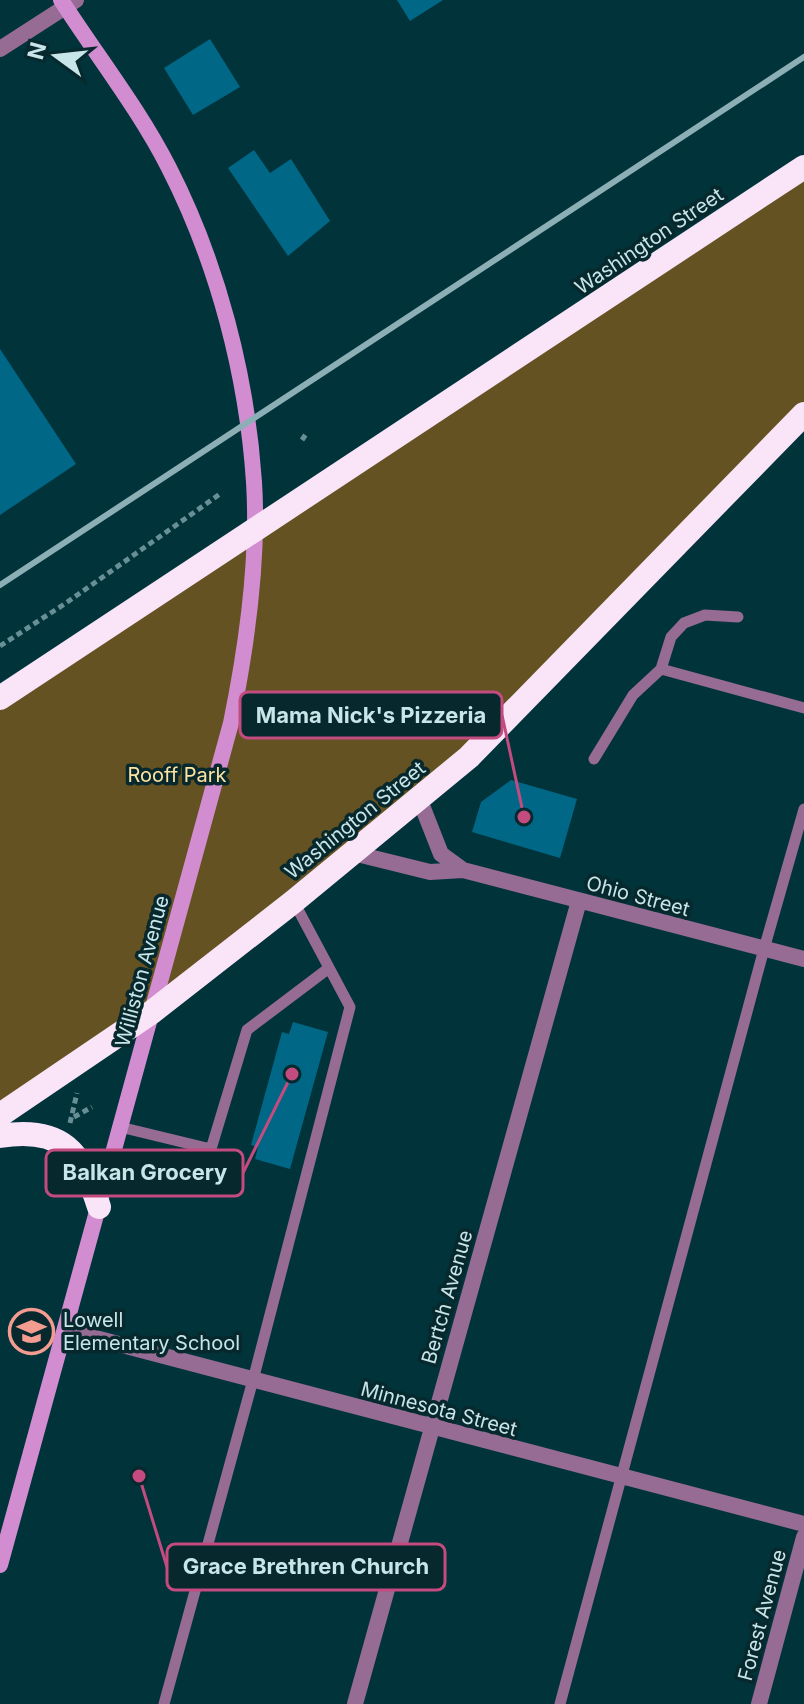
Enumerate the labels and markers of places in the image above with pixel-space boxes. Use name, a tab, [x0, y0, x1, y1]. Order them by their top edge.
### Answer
callout: Mama Nick's Pizzeria	[240, 692, 502, 738]
callout: Balkan Grocery	[46, 1150, 243, 1196]
school or university icon: Lowell Elementary School	[8, 1307, 56, 1355]
place label: Lowell Elementary School	[63, 1308, 240, 1355]
callout: Grace Brethren Church	[167, 1544, 445, 1590]

